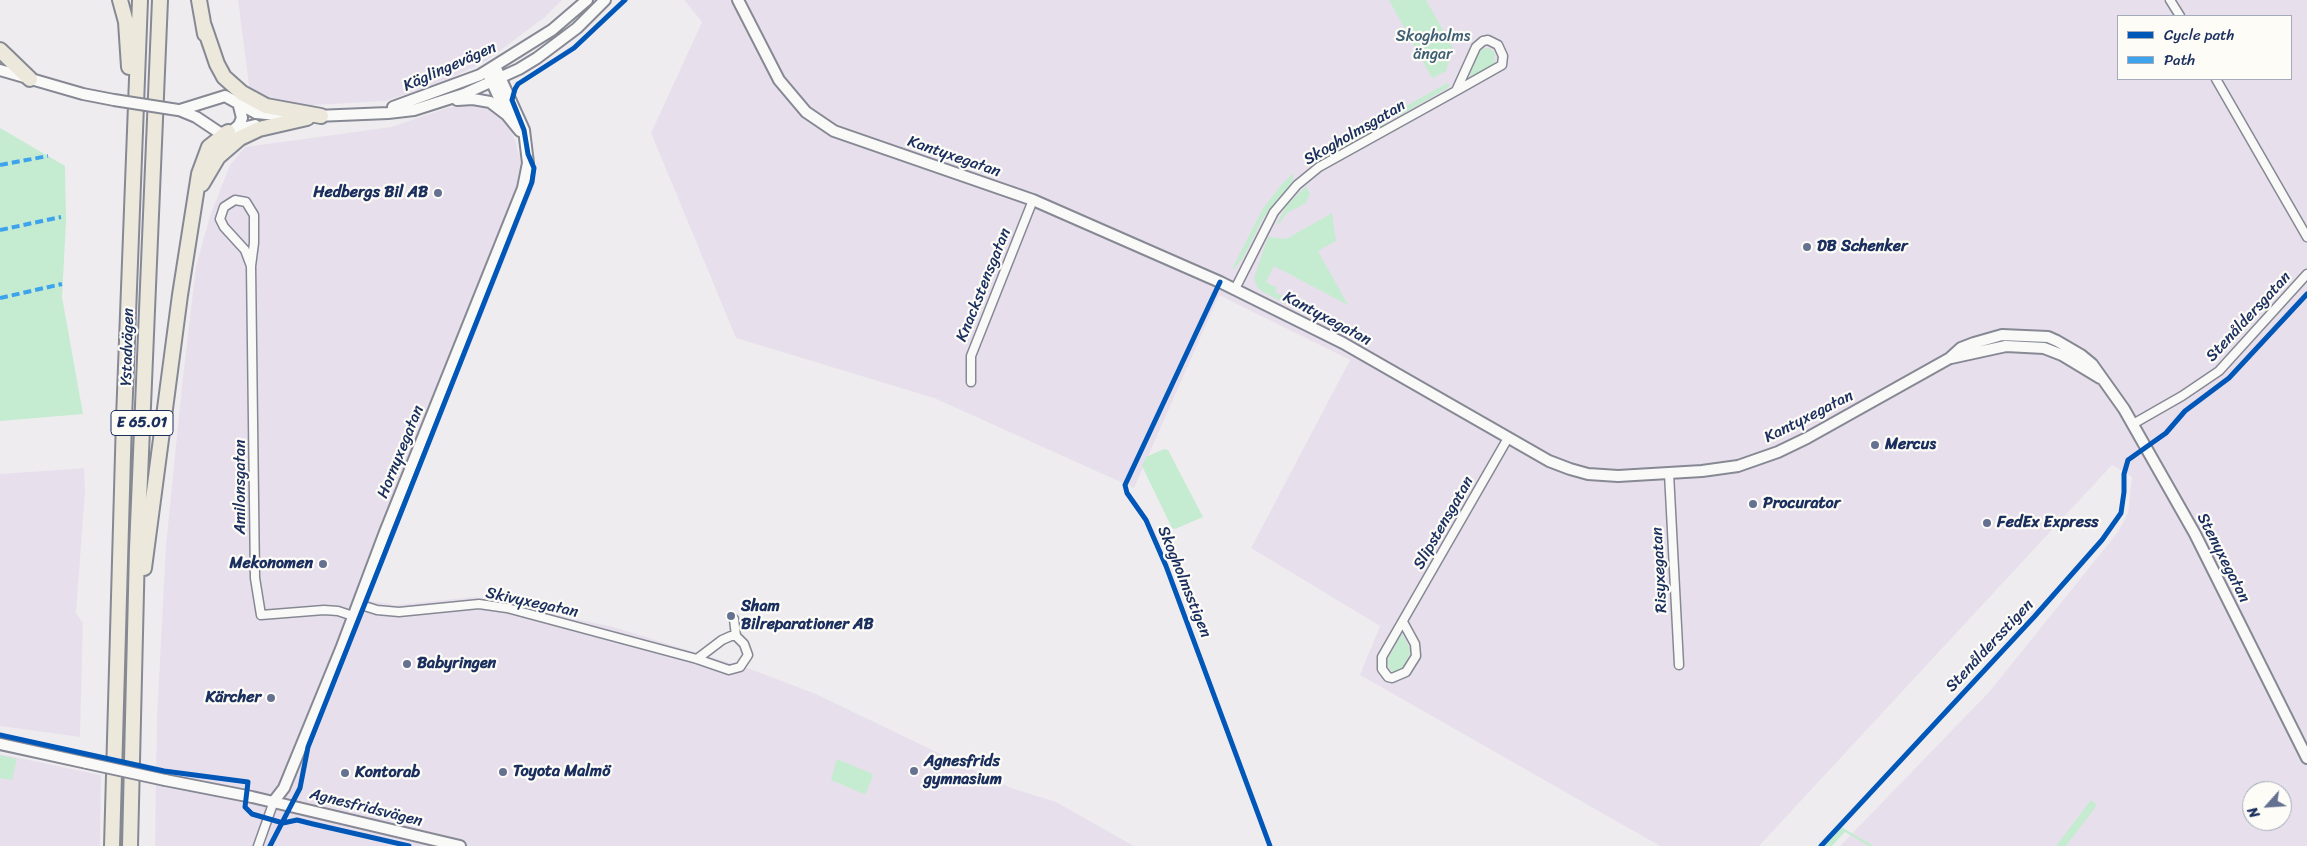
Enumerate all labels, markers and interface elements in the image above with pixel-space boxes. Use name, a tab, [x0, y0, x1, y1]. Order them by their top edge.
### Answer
legend	[2117, 15, 2292, 80]
text: Cycle path	[2164, 22, 2234, 48]
park label: Skogholms ängar	[1396, 27, 1470, 65]
street label: Käglingevägen	[401, 38, 499, 96]
text: Path	[2164, 47, 2195, 73]
street label: Skogholmsgatan	[1301, 96, 1409, 170]
street label: Kantyxegatan	[905, 132, 1003, 182]
place label: Hedbergs Bil AB	[313, 183, 428, 203]
marker: Hedbergs Bil AB	[432, 187, 444, 199]
street label: Knackstensgatan	[952, 225, 1016, 345]
place label: DB Schenker	[1817, 237, 1908, 257]
marker: DB Schenker	[1801, 241, 1813, 253]
street label: Stenåldersgatan	[2202, 268, 2296, 366]
street label: Kantyxegatan	[1280, 288, 1374, 350]
street label: Ystadvägen	[117, 307, 139, 387]
street label: Kantyxegatan	[1761, 386, 1857, 448]
street label: Hornyxegatan	[374, 403, 428, 501]
road number: E 65.01	[111, 410, 173, 436]
place label: Mercus	[1885, 435, 1936, 455]
street label: Amilonsgatan	[231, 439, 251, 535]
marker: Mercus	[1869, 439, 1881, 451]
street label: Slipstensgatan	[1410, 473, 1478, 573]
place label: Procurator	[1763, 494, 1840, 514]
marker: Procurator	[1747, 498, 1759, 510]
street label: Stenyxegatan	[2192, 510, 2254, 606]
place label: FedEx Express	[1997, 513, 2099, 533]
marker: FedEx Express	[1981, 517, 1993, 529]
street label: Skogholmsstigen	[1153, 524, 1215, 640]
street label: Risyxegatan	[1648, 527, 1672, 613]
place label: Mekonomen	[229, 554, 313, 574]
marker: Mekonomen	[317, 558, 329, 570]
street label: Skivyxegatan	[484, 584, 580, 622]
street label: Stenåldersstigen	[1942, 596, 2038, 696]
place label: Sham Bilreparationer AB	[741, 597, 873, 635]
marker: Sham Bilreparationer AB	[725, 610, 737, 622]
place label: Babyringen	[417, 654, 496, 674]
marker: Babyringen	[401, 658, 413, 670]
place label: Kärcher	[206, 688, 261, 708]
marker: Kärcher	[265, 692, 277, 704]
place label: Agnesfrids gymnasium	[924, 752, 1002, 790]
place label: Toyota Malmö	[513, 762, 610, 782]
place label: Kontorab	[355, 763, 420, 783]
marker: Agnesfrids gymnasium	[908, 765, 920, 777]
marker: Toyota Malmö	[497, 766, 509, 778]
marker: Kontorab	[339, 767, 351, 779]
north arrow	[2242, 781, 2292, 831]
street label: Agnesfridsvägen	[308, 785, 424, 831]
text: N	[2241, 803, 2267, 822]

